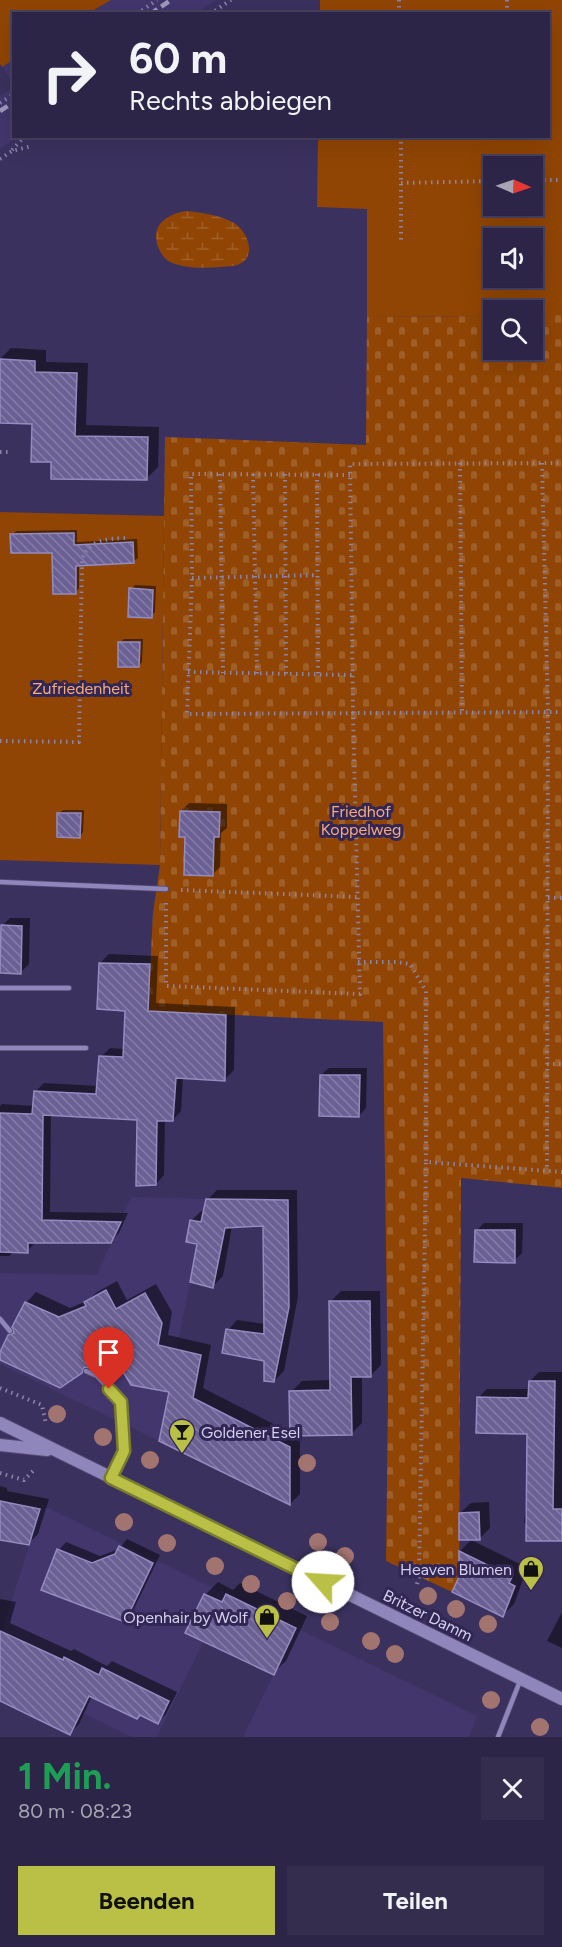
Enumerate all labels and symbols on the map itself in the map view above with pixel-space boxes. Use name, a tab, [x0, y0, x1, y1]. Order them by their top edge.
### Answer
north arrow	[483, 156, 543, 216]
park label: Zufriedenheit	[32, 679, 130, 698]
park label: Friedhof Koppelweg	[321, 802, 401, 839]
pin	[83, 1327, 134, 1389]
bar icon: Goldener Esel	[167, 1417, 197, 1455]
place label: Goldener Esel	[201, 1423, 300, 1442]
position arrow	[291, 1550, 355, 1614]
shop icon: Heaven Blumen	[516, 1554, 546, 1592]
place label: Heaven Blumen	[400, 1560, 512, 1579]
street label: Britzer Damm	[380, 1586, 476, 1645]
shop icon: Openhair by Wolf	[252, 1602, 282, 1640]
place label: Openhair by Wolf	[123, 1608, 248, 1627]

